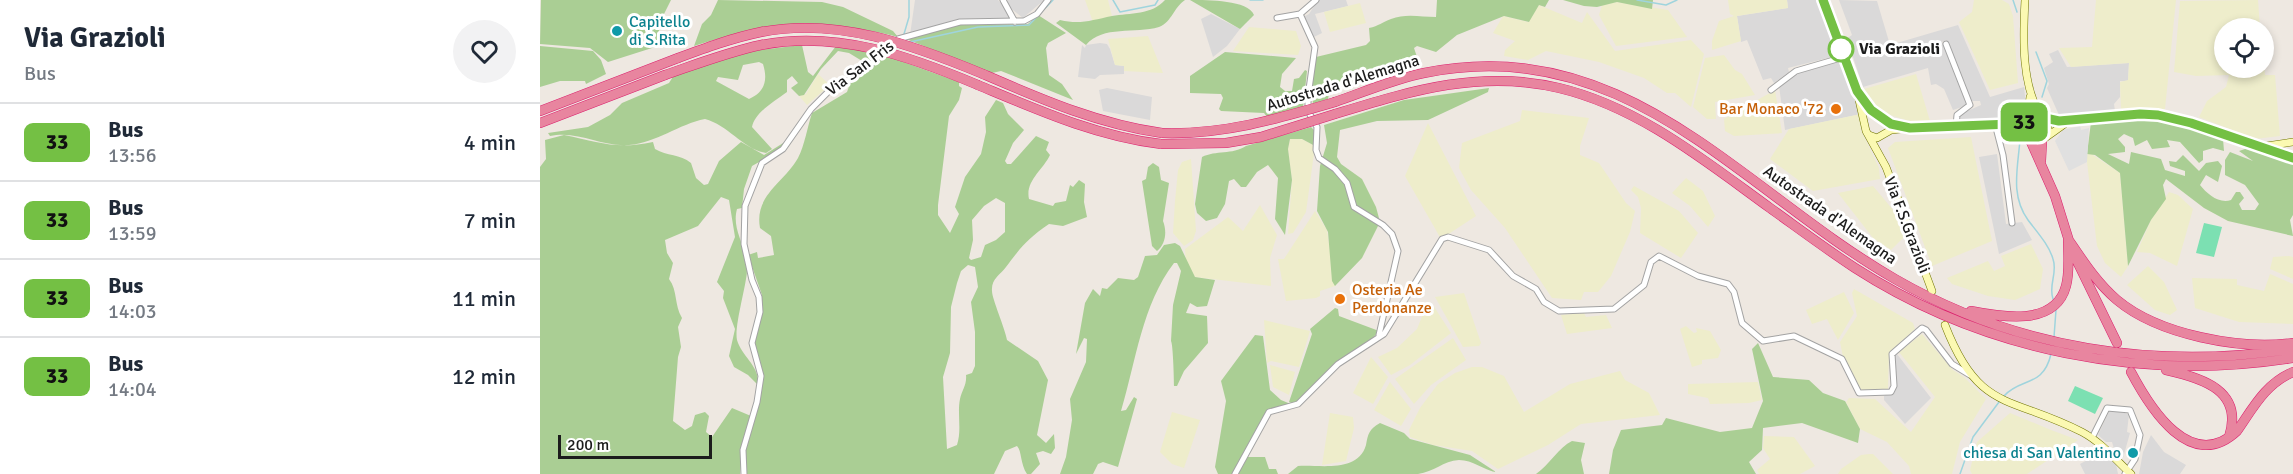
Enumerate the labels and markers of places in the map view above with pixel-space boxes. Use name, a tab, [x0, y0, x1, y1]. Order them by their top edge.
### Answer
place label: Capitello di S.Rita	[629, 12, 690, 50]
marker: Capitello di S.Rita	[610, 24, 624, 38]
marker: Via Grazioli	[1828, 36, 1854, 62]
place label: Via Grazioli	[1859, 39, 1940, 59]
place label: Bar Monaco '72	[1719, 99, 1824, 119]
marker: Bar Monaco '72	[1829, 102, 1843, 116]
place label: Osteria Ae Perdonanze	[1352, 280, 1432, 318]
marker: Osteria Ae Perdonanze	[1333, 292, 1347, 306]
place label: chiesa di San Valentino	[1963, 443, 2121, 463]
marker: chiesa di San Valentino	[2126, 446, 2140, 460]

